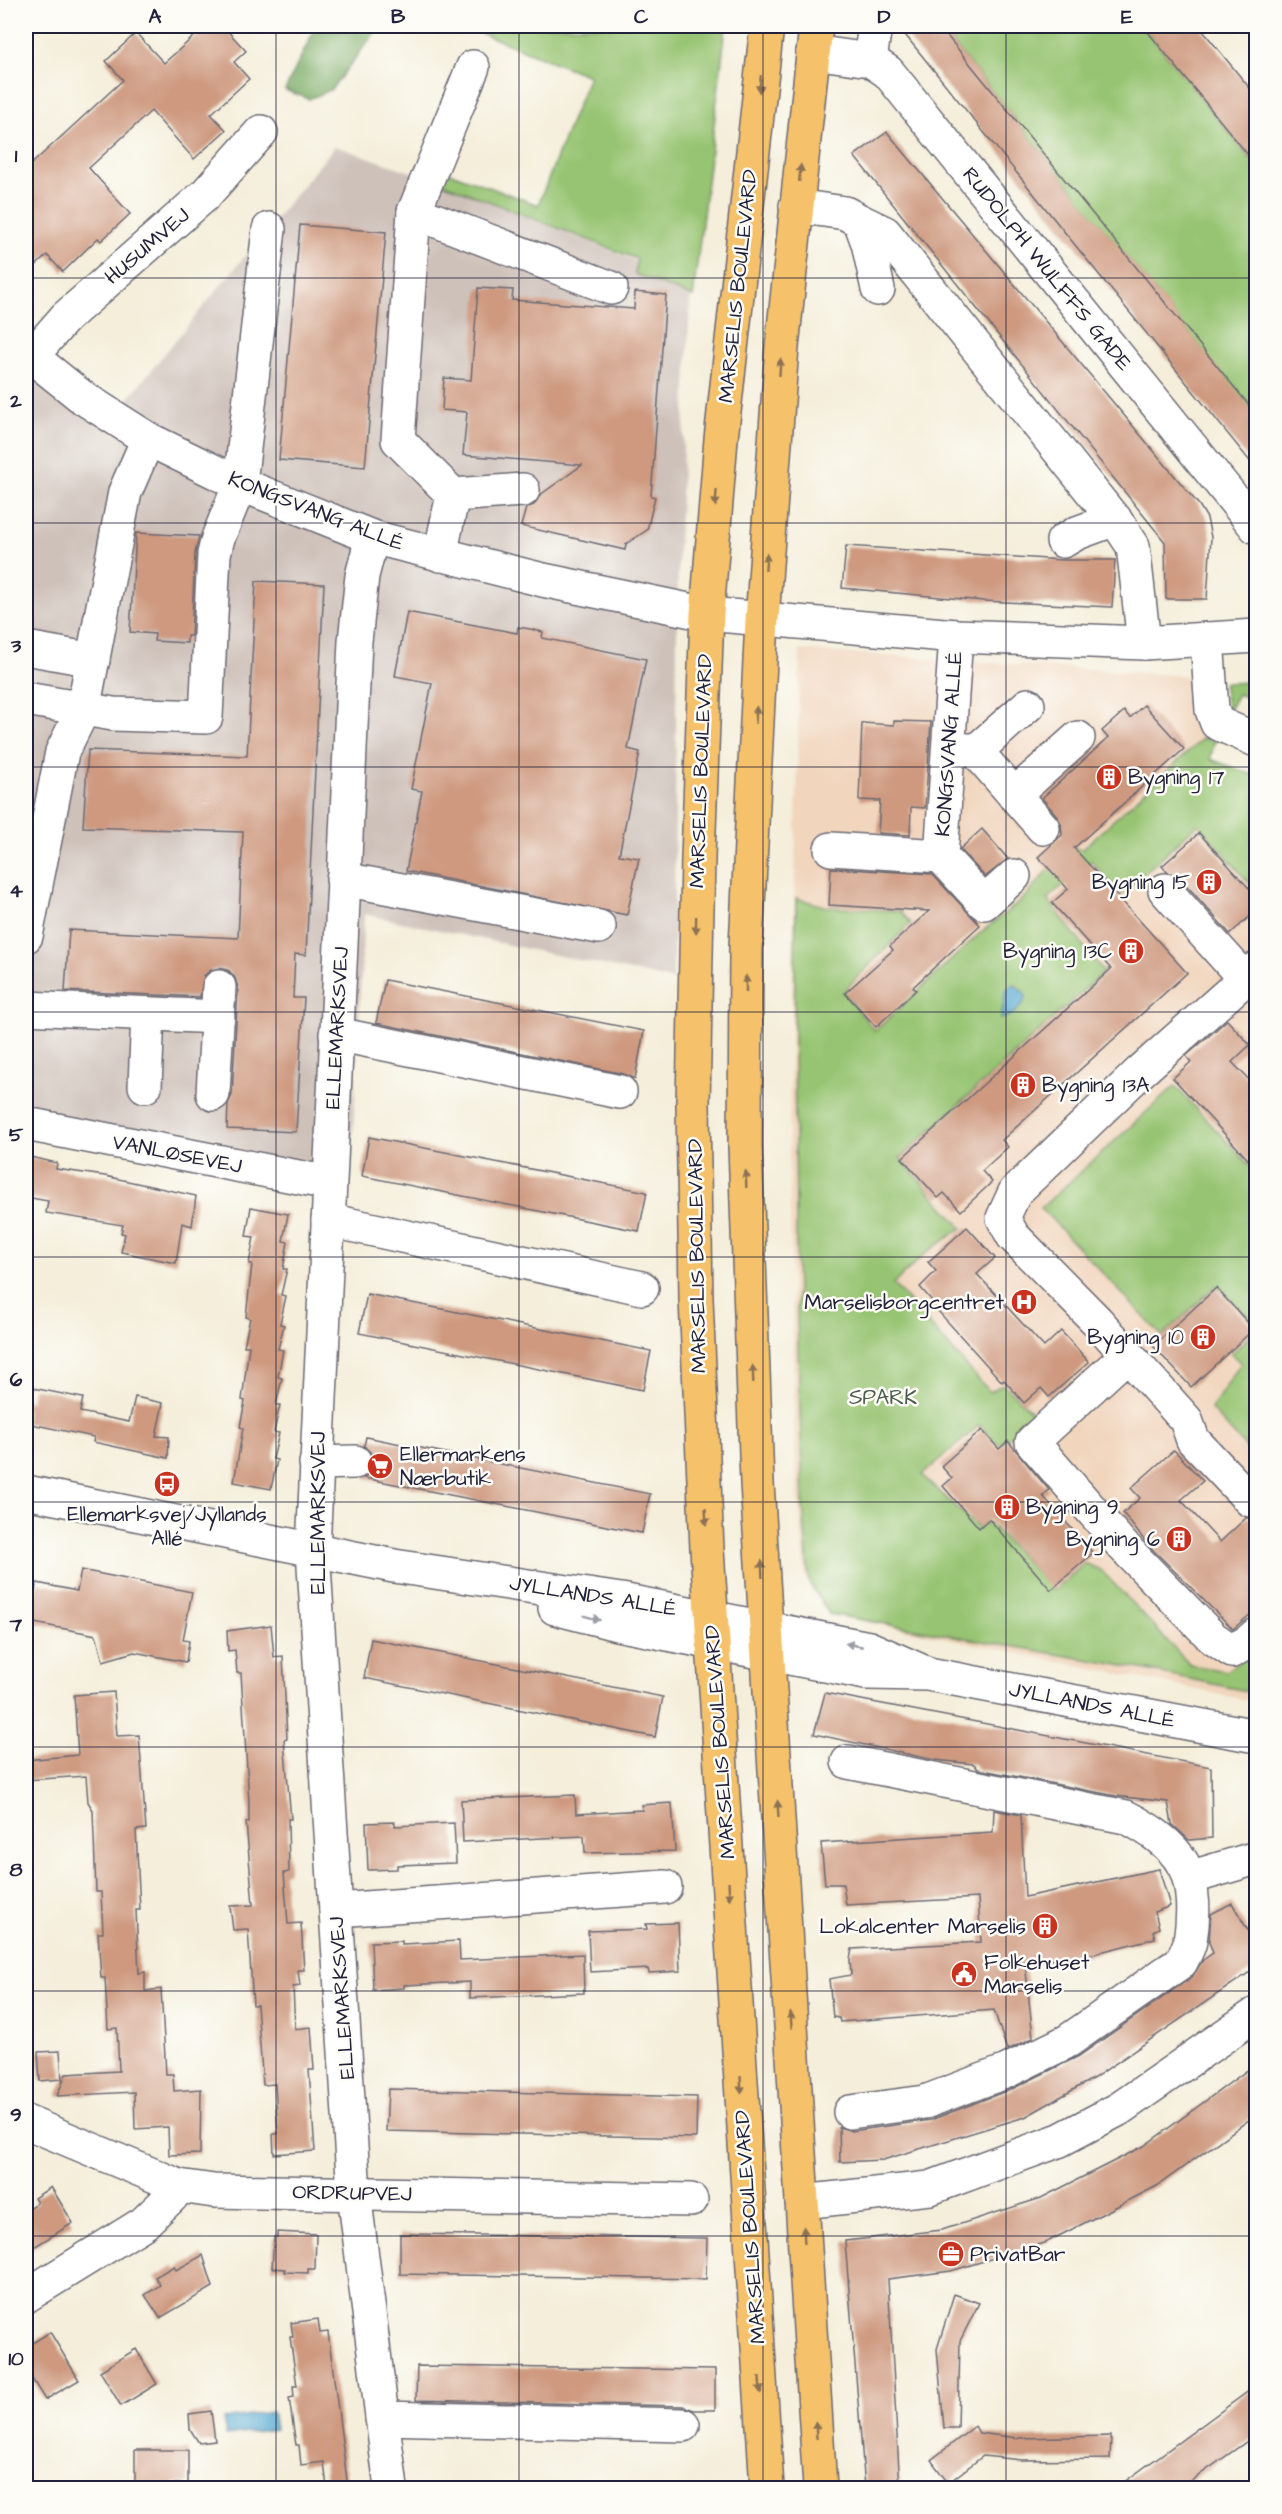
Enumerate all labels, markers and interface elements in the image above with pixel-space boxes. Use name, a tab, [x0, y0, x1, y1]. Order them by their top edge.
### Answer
text: A	[149, 3, 162, 31]
text: B	[391, 3, 406, 31]
text: C	[634, 3, 649, 31]
text: D	[878, 3, 891, 31]
text: E	[1121, 3, 1133, 31]
one-way arrow	[755, 74, 765, 93]
text: 1	[15, 142, 18, 170]
street label: RUDOLPH WULFFS GADE	[956, 161, 1139, 378]
one-way arrow	[795, 164, 805, 183]
street label: MARSELIS BOULEVARD	[711, 168, 765, 404]
street label: HUSUMVEJ	[98, 201, 196, 291]
one-way arrow	[775, 358, 785, 377]
text: 2	[9, 387, 22, 415]
street label: KONGSVANG ALLÉ	[224, 464, 408, 558]
one-way arrow	[711, 488, 721, 507]
one-way arrow	[761, 552, 771, 571]
text: 3	[10, 632, 22, 660]
street label: KONGSVANG ALLÉ	[928, 650, 970, 838]
street label: MARSELIS BOULEVARD	[682, 653, 720, 889]
one-way arrow	[752, 705, 761, 724]
building icon: Bygning 17	[1094, 762, 1124, 792]
place label: Bygning 17	[1128, 763, 1224, 794]
building icon: Bygning 15	[1194, 867, 1224, 897]
place label: Bygning 15	[1092, 868, 1190, 899]
text: 4	[9, 877, 23, 905]
one-way arrow	[692, 915, 701, 934]
building icon: Bygning 13C	[1116, 936, 1146, 966]
place label: Bygning 13C	[1003, 937, 1112, 968]
street label: ELLEMARKSVEJ	[318, 946, 356, 1110]
one-way arrow	[741, 975, 751, 994]
building icon: Bygning 13A	[1008, 1070, 1038, 1100]
place label: Bygning 13A	[1042, 1071, 1150, 1102]
text: 5	[9, 1121, 24, 1149]
street label: VANLØSEVEJ	[110, 1127, 244, 1181]
street label: MARSELIS BOULEVARD	[680, 1138, 714, 1373]
one-way arrow	[741, 1170, 751, 1189]
hospital icon: Marselisborgcentret	[1009, 1287, 1039, 1317]
place label: Marselisborgcentret	[804, 1288, 1005, 1319]
building icon: Bygning 10	[1188, 1322, 1218, 1352]
place label: Bygning 10	[1087, 1323, 1184, 1354]
one-way arrow	[748, 1365, 757, 1384]
text: 6	[10, 1366, 23, 1394]
park label: SPARK	[849, 1383, 917, 1412]
street label: ELLEMARKSVEJ	[304, 1432, 333, 1594]
place label: Ellermarkens Nærbutik	[400, 1440, 526, 1493]
supermarket icon: Ellermarkens Nærbutik	[365, 1451, 395, 1481]
bus stop icon: Ellemarksvej/Jyllands Allé	[152, 1469, 182, 1499]
building icon: Bygning 9	[992, 1492, 1022, 1522]
place label: Bygning 9	[1026, 1493, 1119, 1524]
place label: Ellemarksvej/Jyllands Allé	[67, 1500, 267, 1553]
one-way arrow	[701, 1507, 710, 1526]
building icon: Bygning 6	[1164, 1524, 1194, 1554]
place label: Bygning 6	[1066, 1525, 1160, 1556]
one-way arrow	[758, 1559, 767, 1578]
street label: JYLLANDS ALLÉ	[508, 1568, 679, 1624]
text: 7	[9, 1611, 23, 1639]
one-way arrow	[583, 1614, 601, 1623]
street label: MARSELIS BOULEVARD	[697, 1624, 743, 1860]
one-way arrow	[845, 1639, 864, 1649]
street label: JYLLANDS ALLÉ	[1007, 1675, 1178, 1735]
one-way arrow	[773, 1800, 782, 1819]
text: 8	[10, 1856, 23, 1884]
one-way arrow	[725, 1881, 734, 1900]
building icon: Lokalcenter Marselis	[1030, 1911, 1060, 1941]
place label: Lokalcenter Marselis	[819, 1912, 1026, 1941]
street label: ELLEMARKSVEJ	[322, 1916, 362, 2080]
place label: Folkehuset Marselis	[984, 1948, 1090, 2001]
public building icon: Folkehuset Marselis	[949, 1959, 979, 1989]
one-way arrow	[786, 2010, 795, 2029]
one-way arrow	[736, 2076, 745, 2095]
text: 9	[10, 2101, 22, 2129]
street label: MARSELIS BOULEVARD	[727, 2109, 773, 2345]
street label: ORDRUPVEJ	[292, 2177, 412, 2209]
one-way arrow	[799, 2226, 808, 2245]
office icon: PrivatBar	[936, 2239, 966, 2269]
place label: PrivatBar	[970, 2240, 1066, 2269]
text: 10	[8, 2345, 24, 2373]
one-way arrow	[755, 2375, 765, 2394]
one-way arrow	[811, 2421, 821, 2440]

